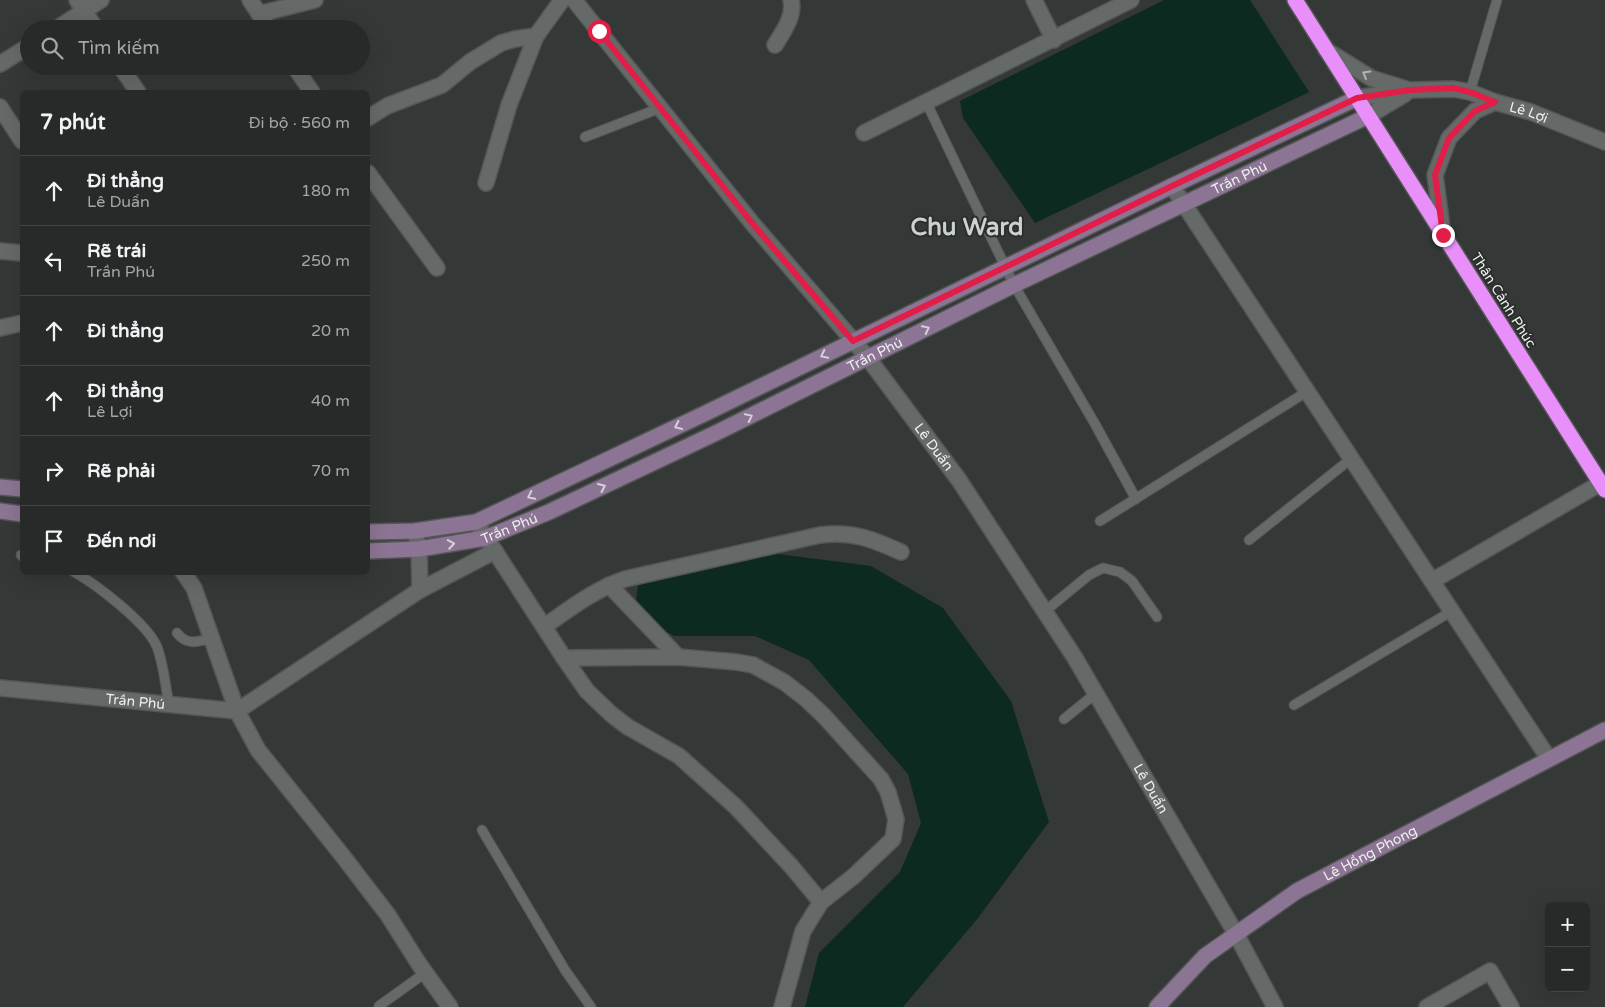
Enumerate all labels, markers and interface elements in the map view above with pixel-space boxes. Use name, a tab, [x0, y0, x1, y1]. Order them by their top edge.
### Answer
search box	[20, 20, 370, 75]
route start	[588, 20, 611, 43]
icon: search	[38, 34, 66, 62]
text: Tìm kiếm	[78, 37, 160, 59]
one-way arrow	[1363, 71, 1372, 81]
street label: Lê Lợi	[1507, 98, 1550, 127]
text: 7 phút	[40, 110, 105, 135]
text: Đi bộ · 560 m	[249, 113, 350, 133]
street label: Trần Phú	[1209, 157, 1270, 198]
text: Đi thẳng	[87, 170, 164, 192]
icon: ahead	[40, 177, 68, 205]
text: 180 m	[301, 181, 350, 201]
text: Lê Duẩn	[87, 192, 150, 212]
district label: Chu Ward	[911, 213, 1023, 242]
route end	[1432, 224, 1455, 247]
text: Rẽ trái	[87, 240, 146, 262]
icon: left	[40, 247, 68, 275]
street label: Thân Cảnh Phúc	[1467, 250, 1540, 351]
text: 250 m	[301, 251, 350, 271]
text: Trần Phú	[87, 262, 155, 282]
icon: ahead	[40, 317, 68, 345]
text: Đi thẳng	[87, 320, 164, 342]
text: 20 m	[311, 321, 350, 341]
one-way arrow	[920, 325, 929, 335]
street label: Trần Phú	[845, 334, 905, 375]
one-way arrow	[821, 349, 830, 359]
text: Đi thẳng	[87, 380, 164, 402]
icon: ahead	[40, 387, 68, 415]
text: 40 m	[311, 391, 350, 411]
text: Lê Lợi	[87, 402, 132, 422]
one-way arrow	[744, 413, 753, 423]
one-way arrow	[674, 420, 683, 430]
street label: Lê Duẩn	[911, 420, 957, 474]
icon: right	[40, 457, 68, 485]
text: Rẽ phải	[87, 460, 155, 482]
text: 70 m	[311, 461, 350, 481]
one-way arrow	[597, 483, 606, 493]
one-way arrow	[528, 489, 537, 499]
street label: Trần Phú	[479, 510, 540, 548]
icon: arrive	[40, 527, 68, 555]
text: Đến nơi	[87, 530, 156, 552]
one-way arrow	[446, 539, 455, 549]
street label: Trần Phú	[105, 690, 166, 713]
street label: Lê Duẩn	[1129, 761, 1172, 817]
street label: Lê Hồng Phong	[1320, 822, 1420, 885]
map controls	[1545, 902, 1590, 992]
button: +	[1545, 902, 1590, 947]
button: −	[1545, 947, 1590, 992]

